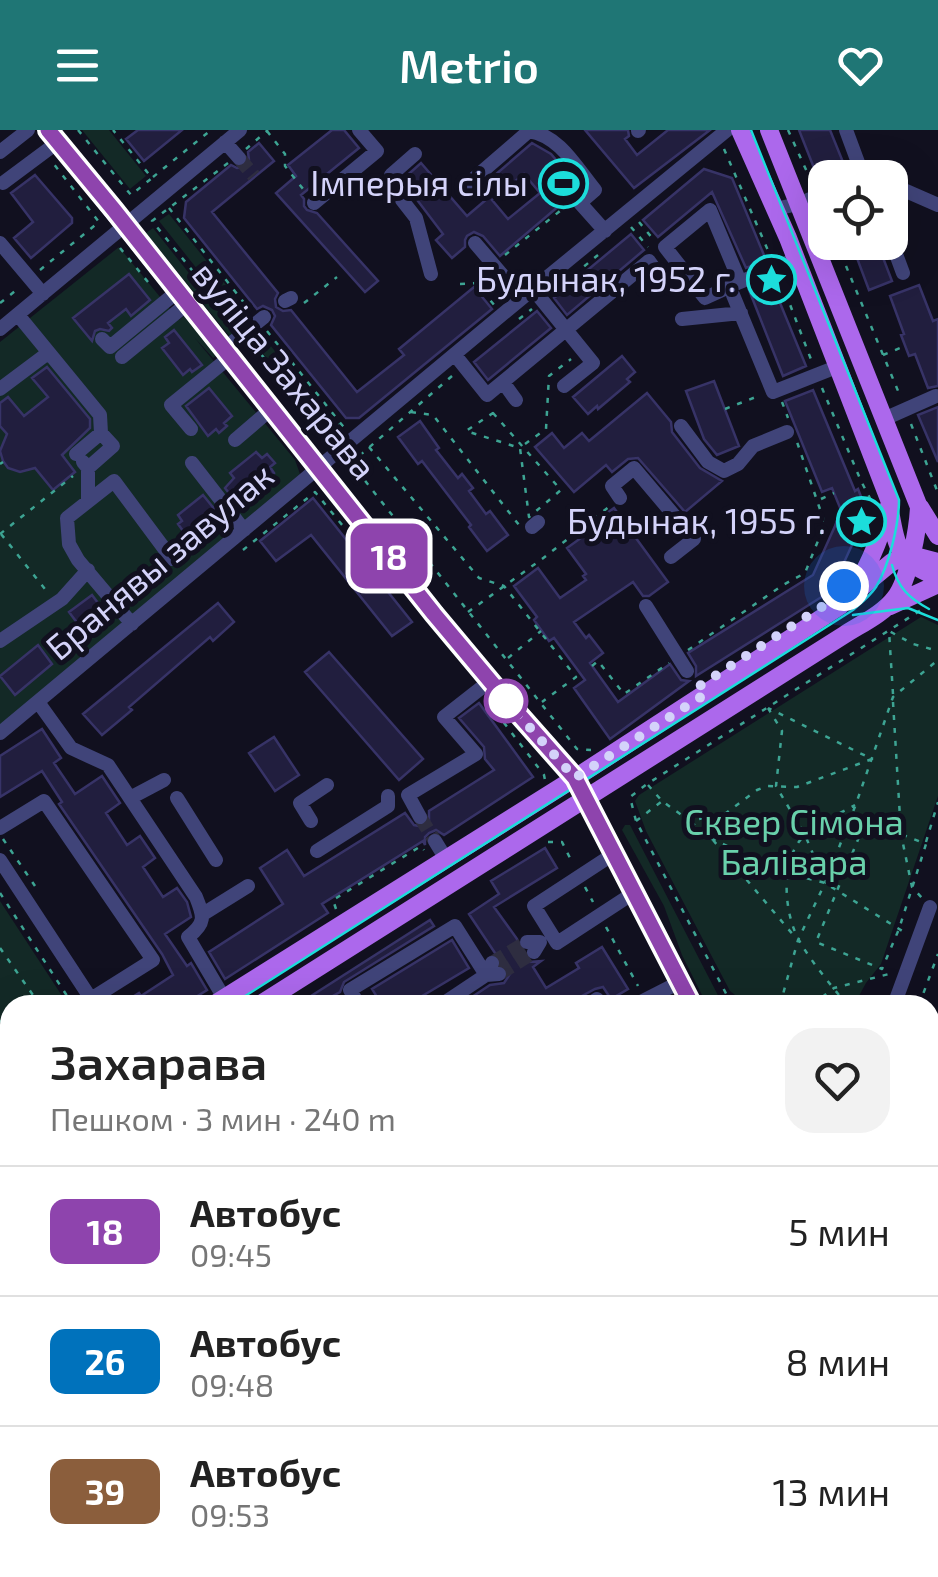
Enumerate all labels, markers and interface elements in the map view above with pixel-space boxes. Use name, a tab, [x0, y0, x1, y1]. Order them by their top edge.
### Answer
icon: menu	[50, 38, 105, 93]
text: Metrio	[399, 38, 539, 92]
icon: heart	[833, 38, 888, 93]
sports icon: Імперыя сілы	[537, 158, 589, 210]
map controls	[808, 160, 908, 260]
button: locate	[808, 160, 908, 260]
place label: Імперыя сілы	[310, 161, 528, 203]
street label: вуліца Захарава	[184, 252, 386, 488]
place icon: Будынак, 1952 г.	[745, 254, 797, 306]
place label: Будынак, 1952 г.	[476, 257, 736, 300]
street label: Бранявы завулак	[37, 453, 281, 668]
place icon: Будынак, 1955 г.	[835, 496, 887, 548]
place label: Будынак, 1955 г.	[567, 499, 826, 542]
line badge: 18	[344, 524, 434, 588]
text: 18	[371, 535, 407, 577]
your location	[819, 561, 869, 611]
unlabelled marker	[485, 680, 527, 722]
park label: Сквер Сімона Балівара	[684, 800, 904, 882]
button: heart	[785, 1028, 890, 1133]
text: Захарава	[50, 1032, 267, 1090]
text: Пешком · 3 мин · 240 m	[50, 1099, 396, 1137]
text: Автобус	[190, 1189, 341, 1235]
text: 5 мин	[788, 1208, 890, 1254]
text: 18	[87, 1210, 123, 1252]
text: 09:45	[190, 1235, 272, 1273]
text: Автобус	[190, 1319, 341, 1365]
text: 8 мин	[786, 1338, 890, 1384]
text: 26	[85, 1340, 126, 1382]
text: 09:48	[190, 1365, 274, 1403]
text: Автобус	[190, 1449, 341, 1495]
text: 13 мин	[772, 1468, 890, 1514]
text: 39	[85, 1470, 125, 1512]
text: 09:53	[190, 1495, 270, 1533]

